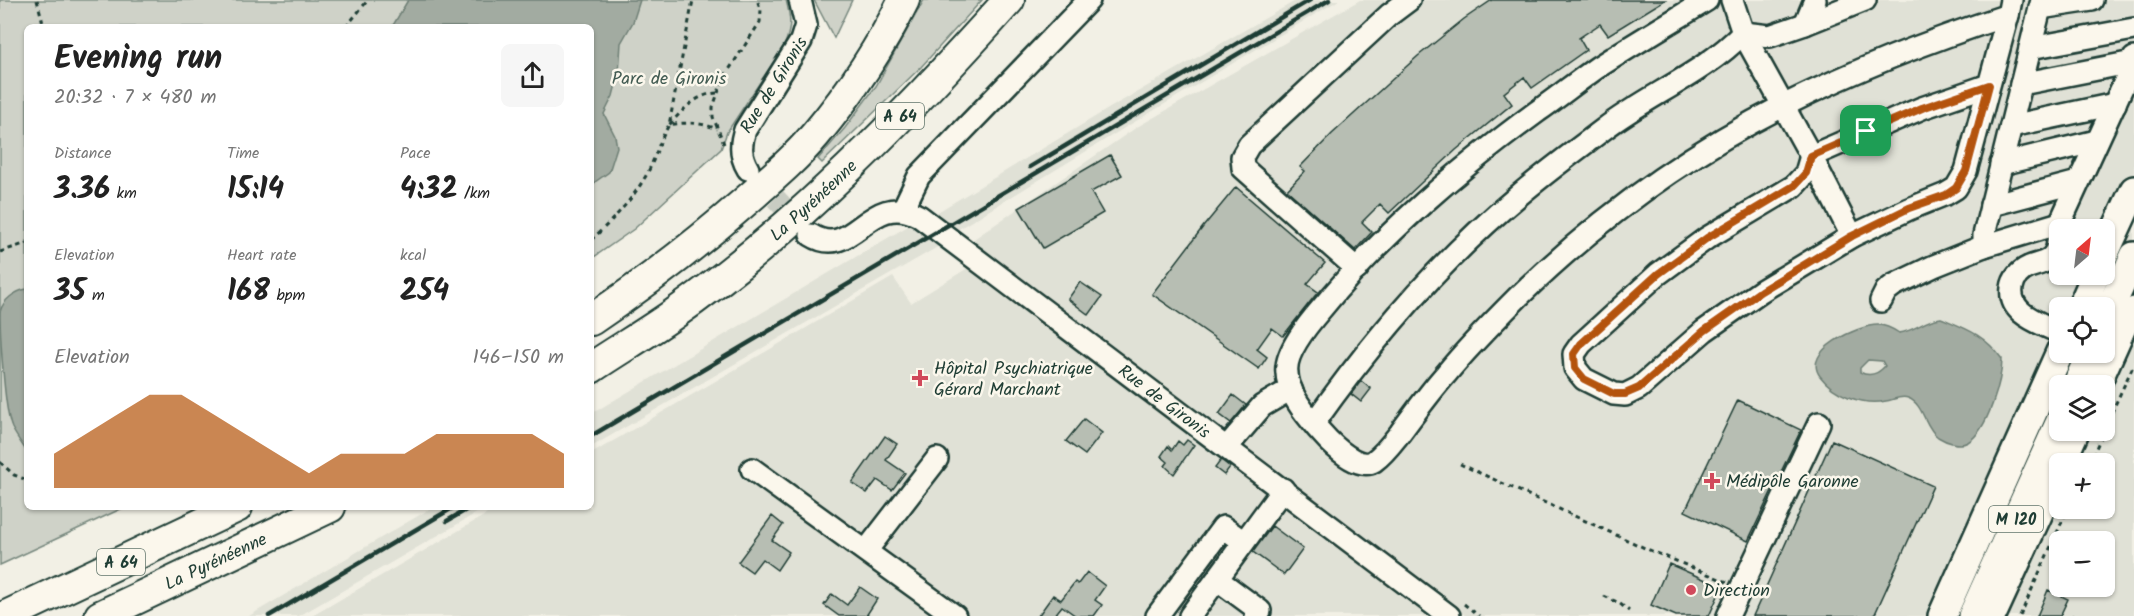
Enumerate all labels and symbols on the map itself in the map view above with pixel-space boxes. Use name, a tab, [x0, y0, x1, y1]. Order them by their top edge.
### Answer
street label: Rue de Gironis	[733, 31, 816, 140]
park label: Parc de Gironis	[612, 65, 727, 94]
road number: A 64	[876, 103, 924, 129]
pin	[1840, 105, 1891, 156]
street label: La Pyrénéenne	[764, 154, 865, 249]
north arrow	[2049, 219, 2115, 285]
place label: Hôpital Psychiatrique Gérard Marchant	[934, 355, 1093, 405]
street label: Rue de Gironis	[1111, 358, 1216, 447]
marker: Hôpital Psychiatrique Gérard Marchant	[911, 369, 929, 387]
place label: Médipôle Garonne	[1726, 468, 1859, 497]
marker: Médipôle Garonne	[1703, 472, 1721, 490]
road number: M 120	[1989, 506, 2043, 532]
street label: La Pyrénéenne	[160, 526, 272, 599]
road number: A 64	[97, 549, 145, 575]
place label: Direction	[1703, 577, 1770, 606]
marker: Direction	[1684, 583, 1698, 597]

